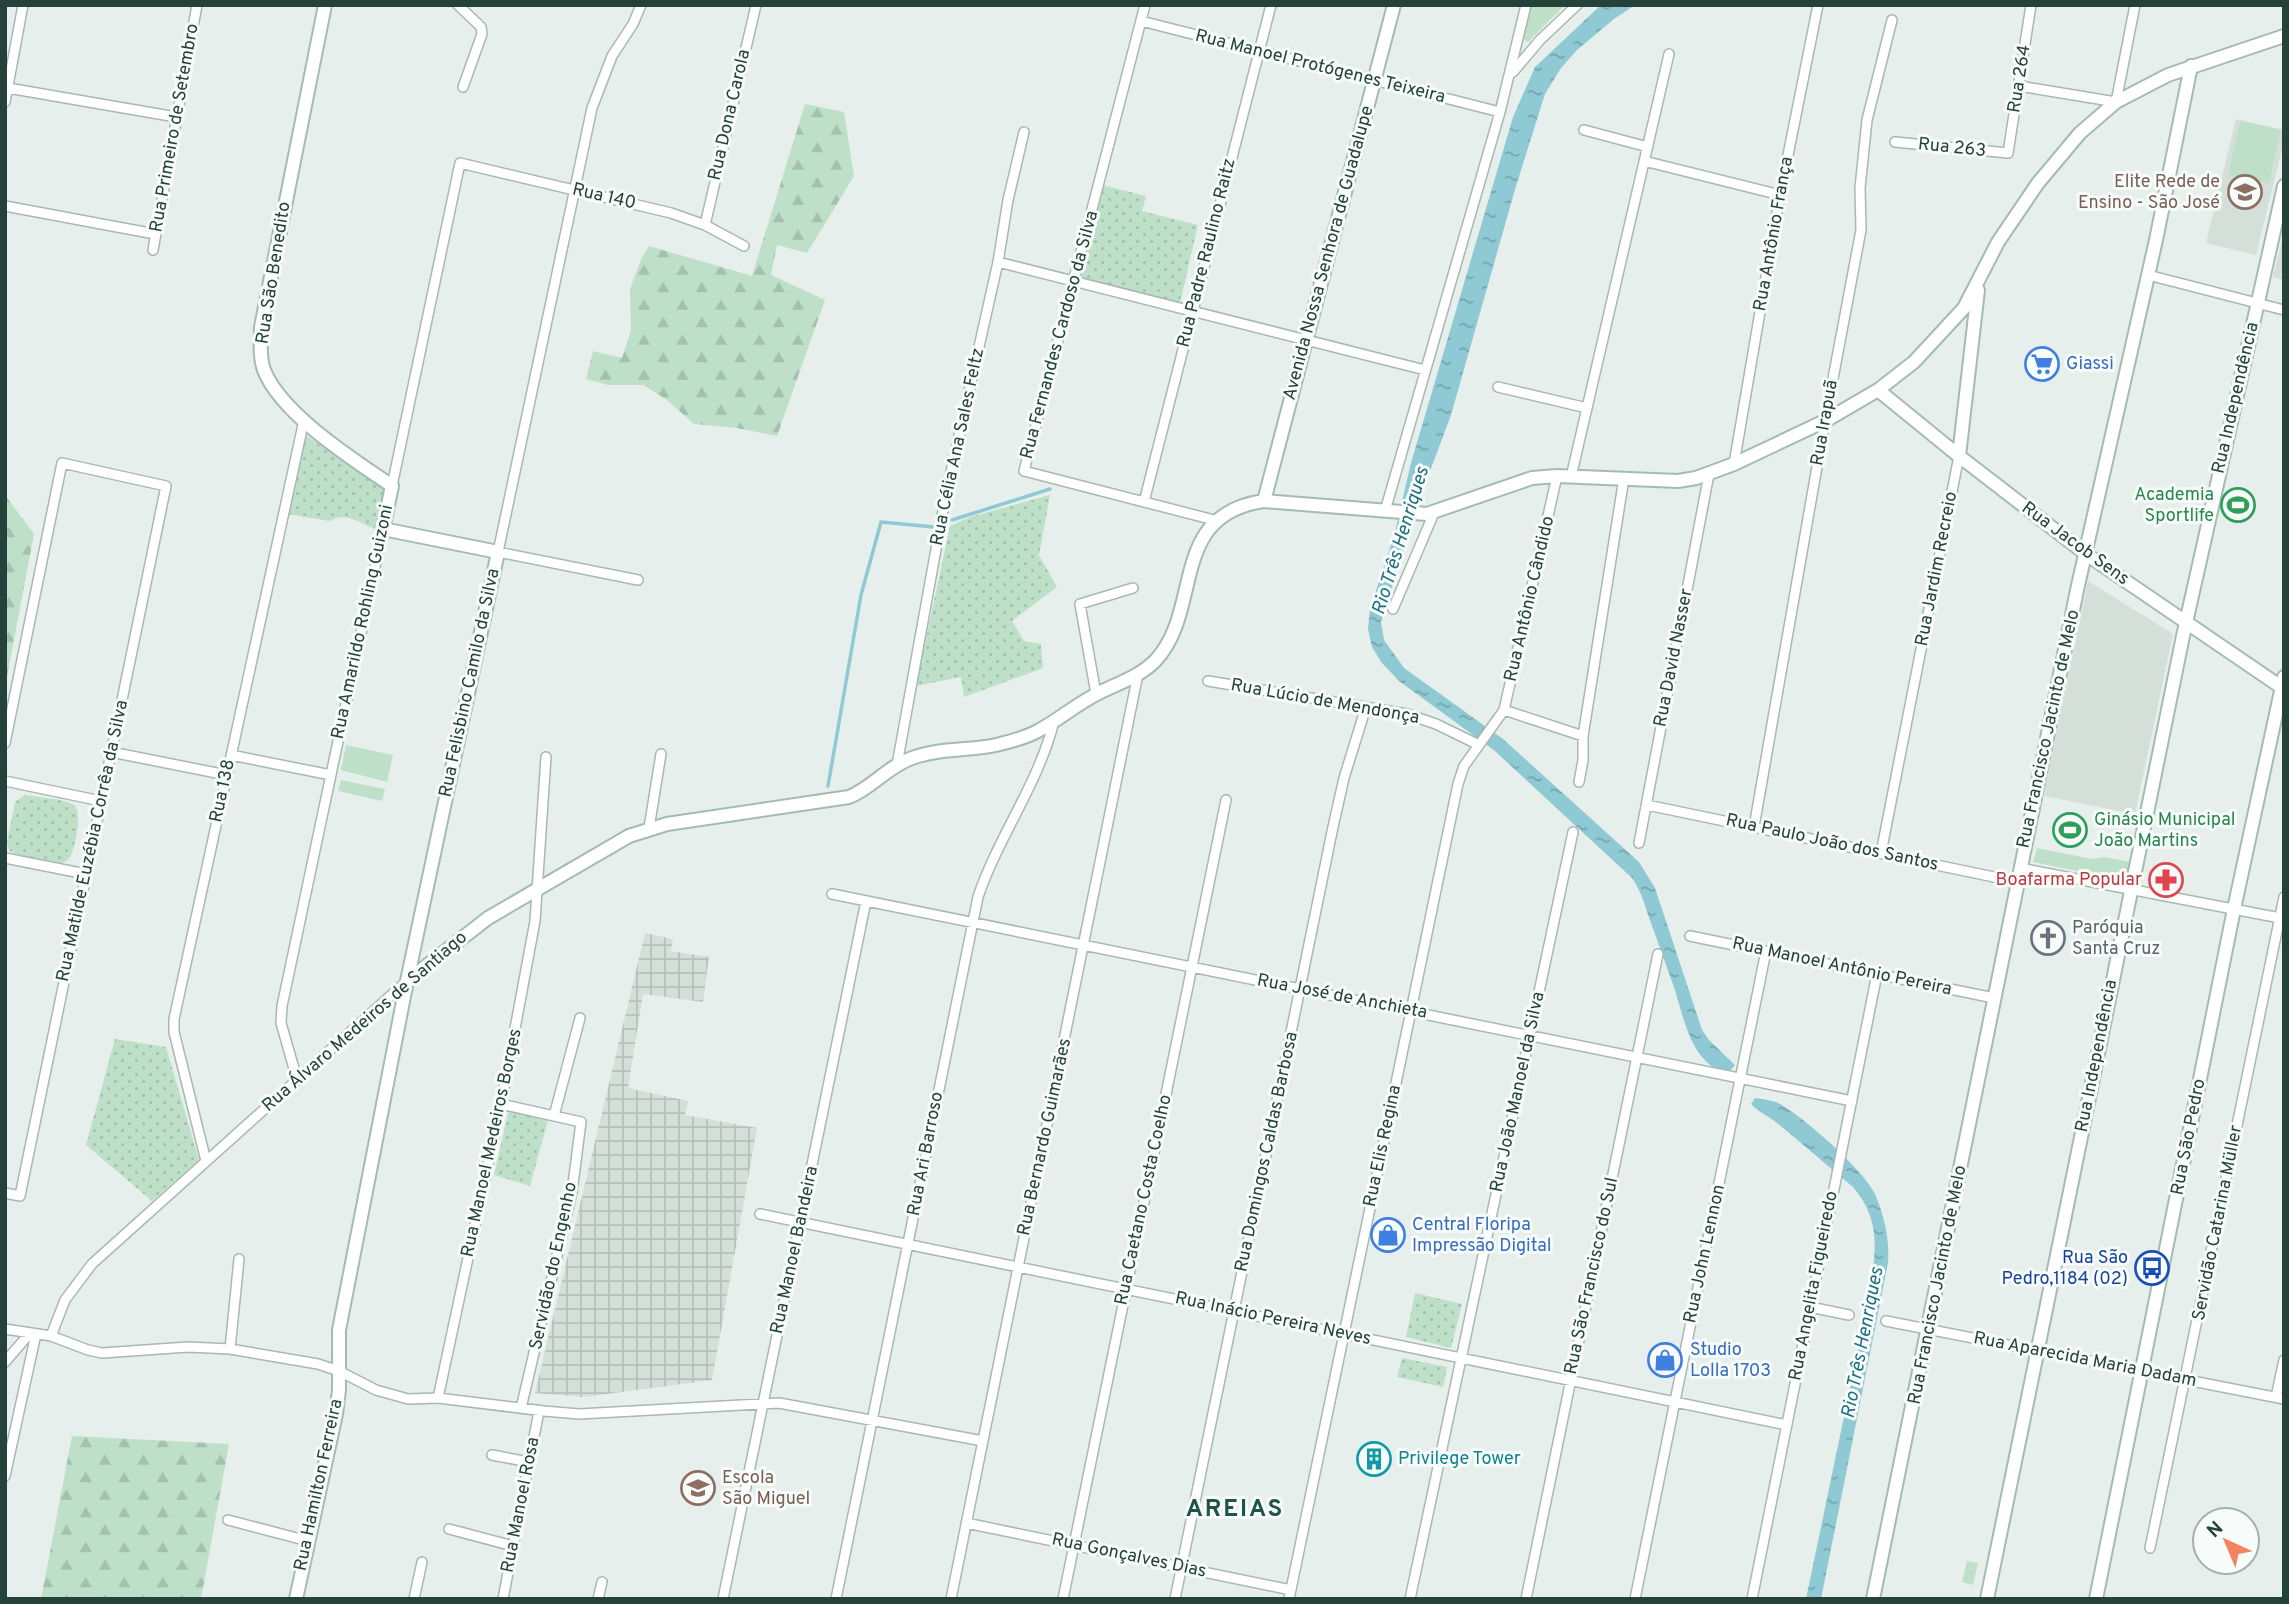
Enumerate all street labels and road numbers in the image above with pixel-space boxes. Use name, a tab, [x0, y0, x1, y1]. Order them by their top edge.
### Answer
street label: Rua Primeiro de Setembro	[145, 22, 205, 234]
street label: Rua Manoel Protógenes Teixeira	[1192, 25, 1448, 109]
street label: Rua 264	[2003, 43, 2037, 115]
street label: Rua Dona Carola	[704, 47, 756, 183]
street label: Avenida Nossa Senhora de Guadalupe	[1279, 103, 1379, 403]
street label: Rua 263	[1917, 133, 1987, 163]
street label: Rua Antônio França	[1749, 155, 1799, 313]
street label: Rua Padre Raulino Raitz	[1172, 156, 1242, 350]
street label: Rua 140	[570, 179, 638, 215]
street label: Rua São Benedito	[251, 200, 297, 346]
street label: Rua Fernandes Cardoso da Silva	[1016, 208, 1104, 462]
street label: Rua Independência	[2207, 320, 2265, 476]
street label: Rua Célia Ana Sales Feltz	[926, 346, 990, 548]
street label: Rua Irapuã	[1806, 378, 1844, 468]
street label: Rua Jardim Recreio	[1911, 490, 1963, 648]
street label: Rua Jacob Sens	[2017, 497, 2133, 591]
street label: Rua Amarildo Rohling Guizoni	[327, 503, 399, 741]
street label: Rua Antônio Cândido	[1500, 514, 1560, 684]
street label: Rua Felisbino Camilo da Silva	[434, 566, 506, 800]
street label: Rua David Nasser	[1649, 587, 1699, 729]
street label: Rua Francisco Jacinto de Melo	[2012, 608, 2086, 850]
street label: Rua Lúcio de Mendonça	[1229, 674, 1421, 730]
street label: Rua Matilde Euzébia Corrêa da Silva	[52, 698, 134, 984]
street label: Rua 138	[205, 757, 241, 825]
street label: Rua Paulo João dos Santos	[1724, 809, 1940, 877]
street label: Rua Álvaro Medeiros de Santiago	[256, 925, 472, 1117]
street label: Rua Manoel Antônio Pereira	[1730, 932, 1954, 1002]
street label: Rua José de Anchieta	[1255, 969, 1429, 1025]
street label: Rua Independência	[2071, 978, 2123, 1134]
street label: Rua João Manoel da Silva	[1485, 990, 1551, 1194]
street label: Rua Manoel Medeiros Borges	[457, 1027, 527, 1259]
street label: Rua Domingos Caldas Barbosa	[1230, 1030, 1304, 1274]
street label: Rua Bernardo Guimarães	[1013, 1036, 1077, 1238]
street label: Rua São Pedro	[2166, 1077, 2212, 1197]
street label: Rua Elis Regina	[1359, 1083, 1407, 1209]
street label: Rua Ari Barroso	[903, 1090, 949, 1218]
street label: Rua Caetano Costa Coelho	[1110, 1093, 1178, 1307]
street label: Servidão Catarina Müller	[2188, 1123, 2248, 1323]
street label: Rua Francisco Jacinto de Melo	[1903, 1163, 1973, 1407]
street label: Rua Manoel Bandeira	[766, 1164, 824, 1336]
street label: Rua São Francisco do Sul	[1560, 1175, 1624, 1377]
street label: Servidão do Engenho	[525, 1180, 583, 1352]
street label: Rua John Lennon	[1679, 1183, 1731, 1325]
street label: Rua Angelita Figueiredo	[1784, 1189, 1844, 1383]
street label: Rua Inácio Pereira Neves	[1173, 1287, 1373, 1351]
street label: Rua Aparecida Maria Dadam	[1971, 1327, 2199, 1393]
street label: Rua Hamilton Ferreira	[290, 1397, 348, 1573]
street label: Rua Manoel Rosa	[497, 1435, 545, 1575]
street label: Rua Gonçalves Dias	[1050, 1528, 1208, 1584]

